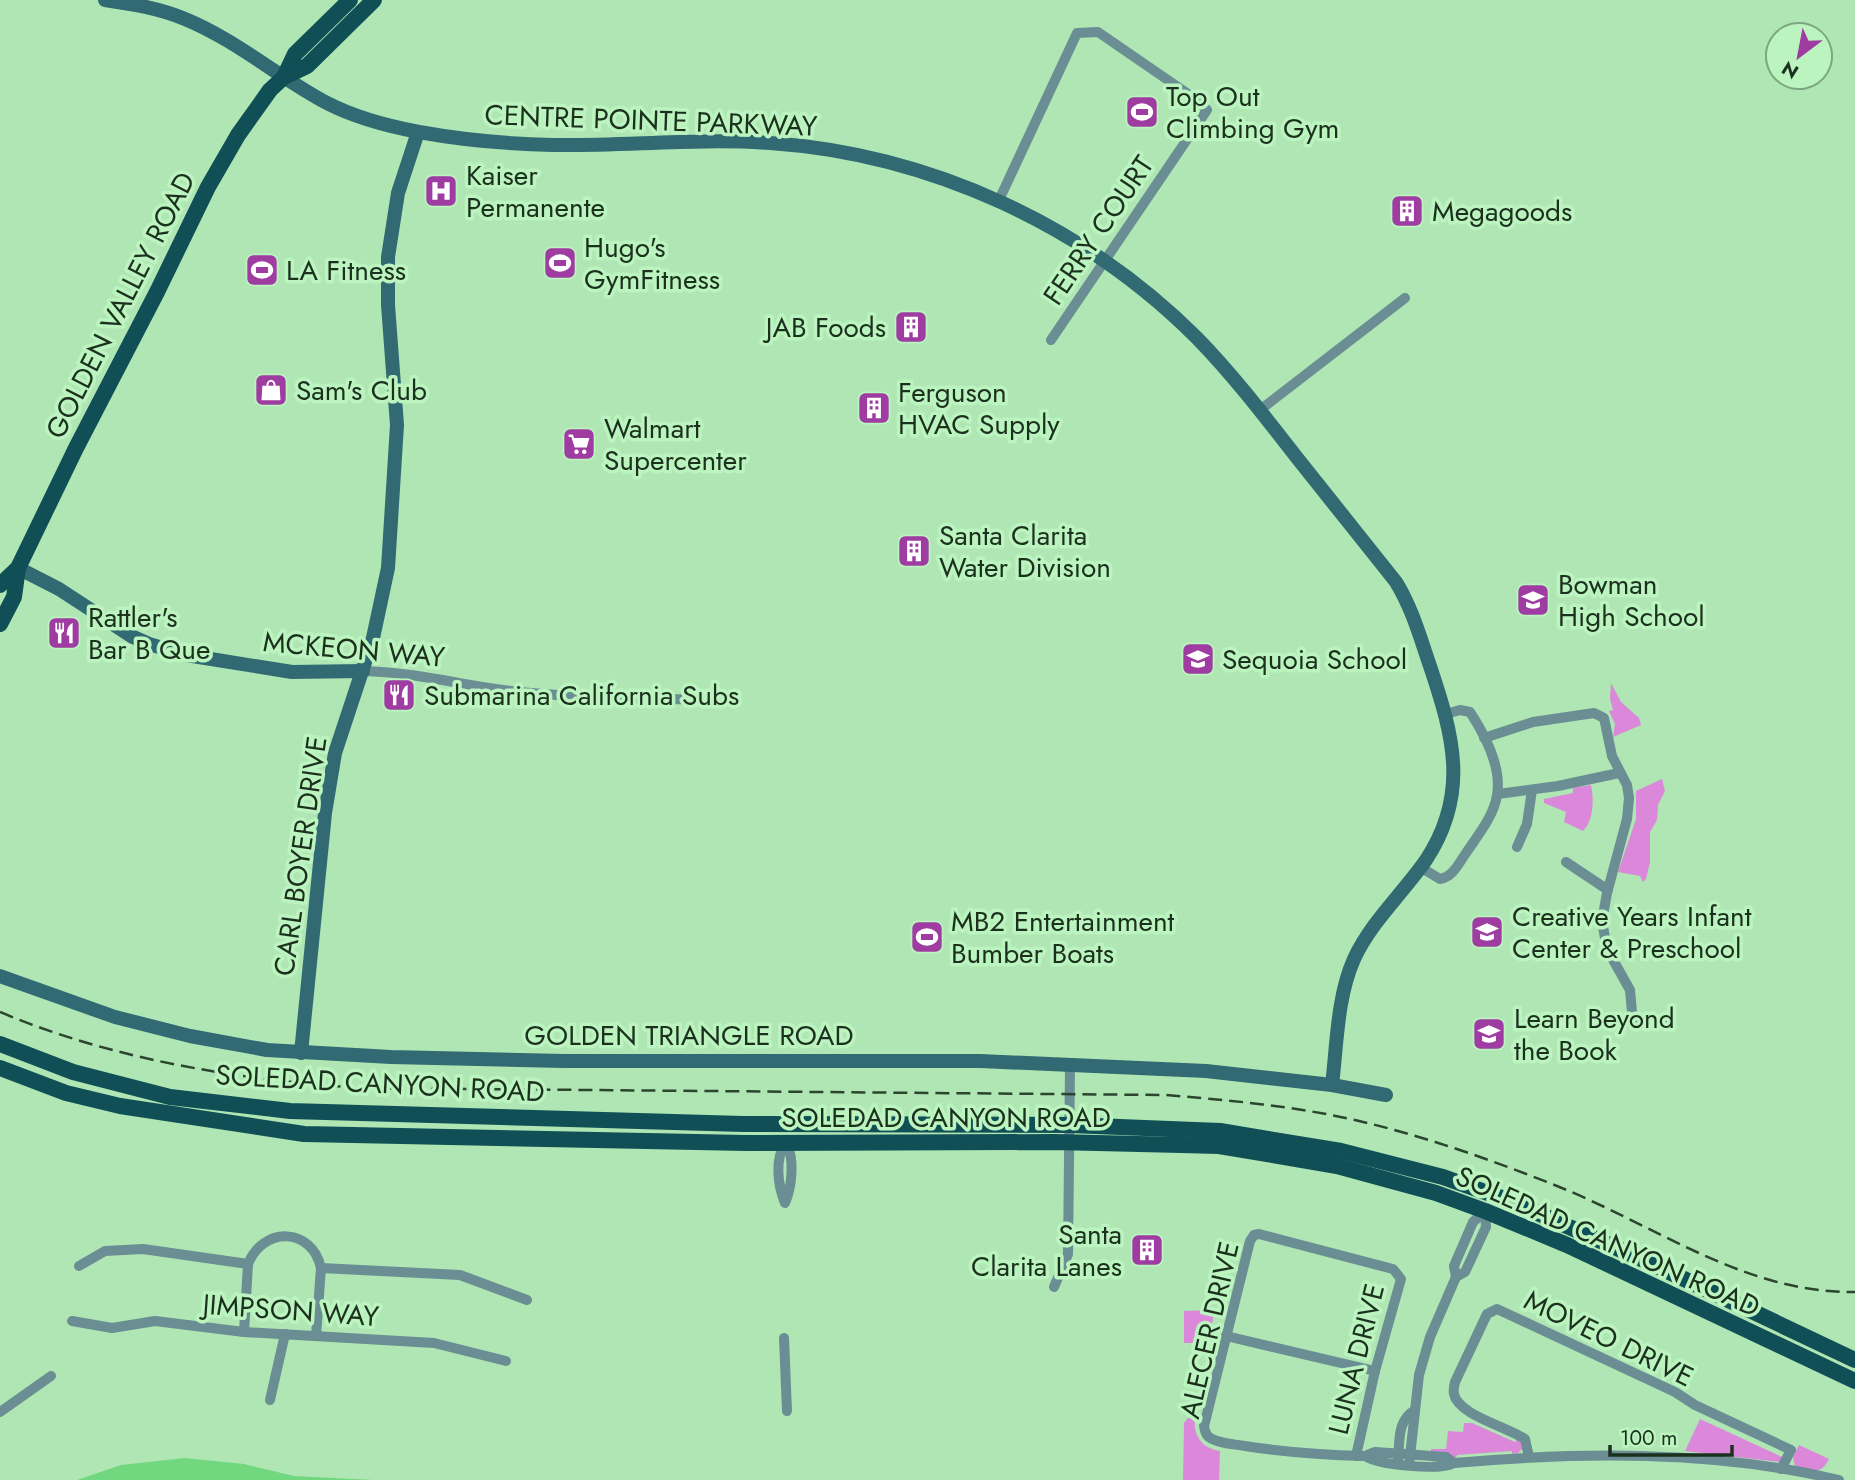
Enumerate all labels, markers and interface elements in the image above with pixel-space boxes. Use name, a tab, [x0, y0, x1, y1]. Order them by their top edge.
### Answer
north arrow	[1764, 21, 1834, 91]
text: N	[1777, 55, 1804, 85]
place label: Top Out Climbing Gym	[1166, 76, 1339, 149]
sports icon: Top Out Climbing Gym	[1123, 93, 1161, 131]
street label: CENTRE POINTE PARKWAY	[484, 94, 818, 147]
street label: FERRY COURT	[1033, 147, 1164, 313]
place label: Kaiser Permanente	[466, 155, 605, 228]
street label: GOLDEN VALLEY ROAD	[35, 165, 206, 446]
hospital icon: Kaiser Permanente	[422, 172, 460, 210]
place label: Megagoods	[1432, 191, 1572, 232]
building icon: Megagoods	[1388, 192, 1426, 230]
place label: Hugo's GymFitness	[584, 227, 720, 300]
sports icon: Hugo's GymFitness	[541, 244, 579, 282]
place label: LA Fitness	[286, 250, 406, 291]
sports icon: LA Fitness	[243, 251, 281, 289]
place label: JAB Foods	[762, 307, 886, 348]
building icon: JAB Foods	[892, 308, 930, 346]
place label: Sam's Club	[296, 370, 427, 411]
shop icon: Sam's Club	[252, 371, 290, 409]
place label: Ferguson HVAC Supply	[898, 372, 1060, 445]
building icon: Ferguson HVAC Supply	[855, 389, 893, 427]
place label: Walmart Supercenter	[604, 408, 747, 481]
supermarket icon: Walmart Supercenter	[560, 425, 598, 463]
place label: Santa Clarita Water Division	[939, 515, 1111, 588]
building icon: Santa Clarita Water Division	[895, 532, 933, 570]
place label: Bowman High School	[1558, 564, 1705, 637]
school or university icon: Bowman High School	[1514, 581, 1552, 619]
place label: Rattler's Bar B Que	[88, 597, 210, 670]
restaurant icon: Rattler's Bar B Que	[45, 614, 83, 652]
street label: MCKEON WAY	[261, 621, 447, 678]
place label: Sequoia School	[1222, 639, 1407, 680]
school or university icon: Sequoia School	[1179, 640, 1217, 678]
place label: Submarina California Subs	[424, 675, 739, 716]
restaurant icon: Submarina California Subs	[380, 676, 418, 714]
street label: CARL BOYER DRIVE	[263, 734, 338, 978]
place label: Creative Years Infant Center & Preschool	[1512, 896, 1752, 969]
place label: MB2 Entertainment Bumber Boats	[951, 901, 1175, 974]
school or university icon: Creative Years Infant Center & Preschool	[1468, 913, 1506, 951]
sports icon: MB2 Entertainment Bumber Boats	[908, 918, 946, 956]
place label: Learn Beyond the Book	[1514, 998, 1675, 1071]
street label: GOLDEN TRIANGLE ROAD	[524, 1015, 854, 1056]
school or university icon: Learn Beyond the Book	[1470, 1015, 1508, 1053]
street label: SOLEDAD CANYON ROAD	[214, 1054, 546, 1113]
street label: SOLEDAD CANYON ROAD	[781, 1097, 1111, 1138]
street label: SOLEDAD CANYON ROAD	[1449, 1156, 1767, 1327]
place label: Santa Clarita Lanes	[971, 1214, 1122, 1287]
building icon: Santa Clarita Lanes	[1128, 1231, 1166, 1269]
street label: ALECER DRIVE	[1169, 1238, 1250, 1423]
street label: LUNA DRIVE	[1318, 1279, 1395, 1439]
street label: MOVEO DRIVE	[1517, 1280, 1700, 1397]
street label: JIMPSON WAY	[198, 1284, 381, 1337]
scale bar	[1610, 1414, 1732, 1458]
text: 100 m	[1620, 1423, 1677, 1453]

